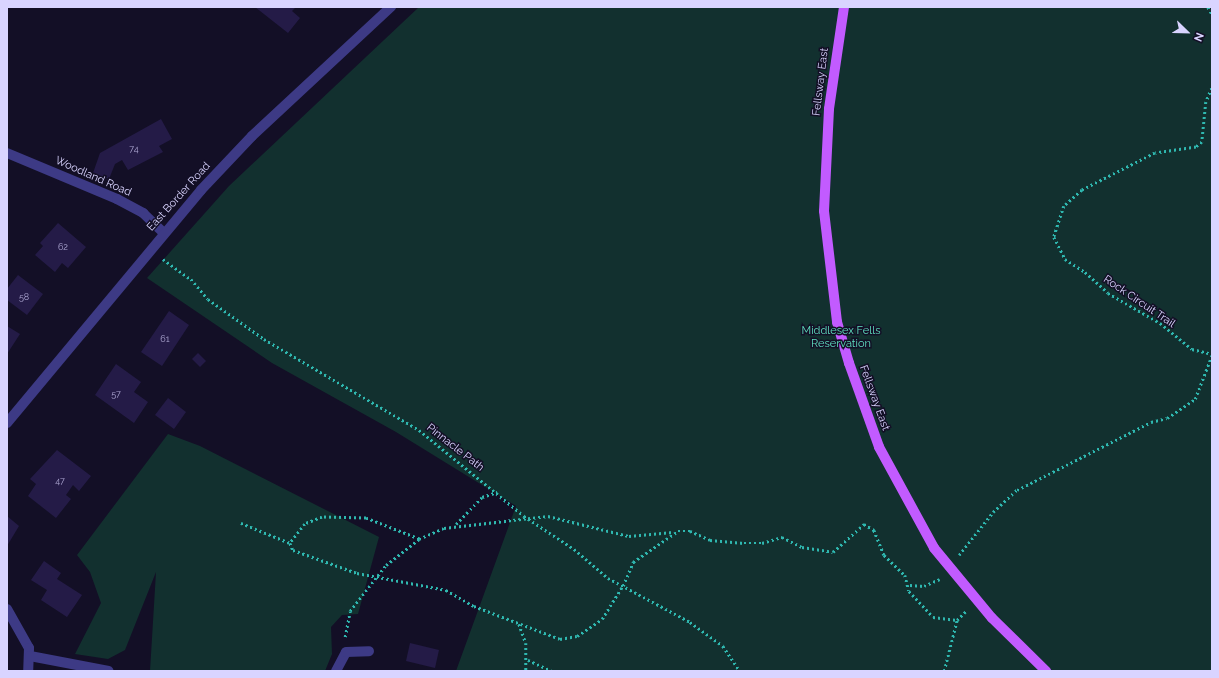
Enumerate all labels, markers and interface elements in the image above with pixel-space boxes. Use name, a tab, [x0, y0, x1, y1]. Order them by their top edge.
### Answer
north arrow	[1167, 12, 1207, 52]
text: N	[1191, 30, 1206, 43]
street label: Fellsway East	[810, 47, 832, 117]
house number: 74	[129, 144, 139, 154]
street label: Woodland Road	[53, 154, 133, 200]
street label: East Border Road	[145, 160, 213, 234]
house number: 62	[58, 242, 68, 252]
street label: Rock Circuit Trail	[1100, 273, 1178, 331]
house number: 58	[19, 292, 29, 302]
park label: Middlesex Fells Reservation	[802, 325, 880, 351]
house number: 61	[160, 334, 170, 344]
street label: Fellsway East	[856, 363, 892, 433]
house number: 57	[111, 389, 121, 399]
street label: Pinnacle Path	[424, 422, 486, 474]
house number: 47	[55, 476, 65, 486]

